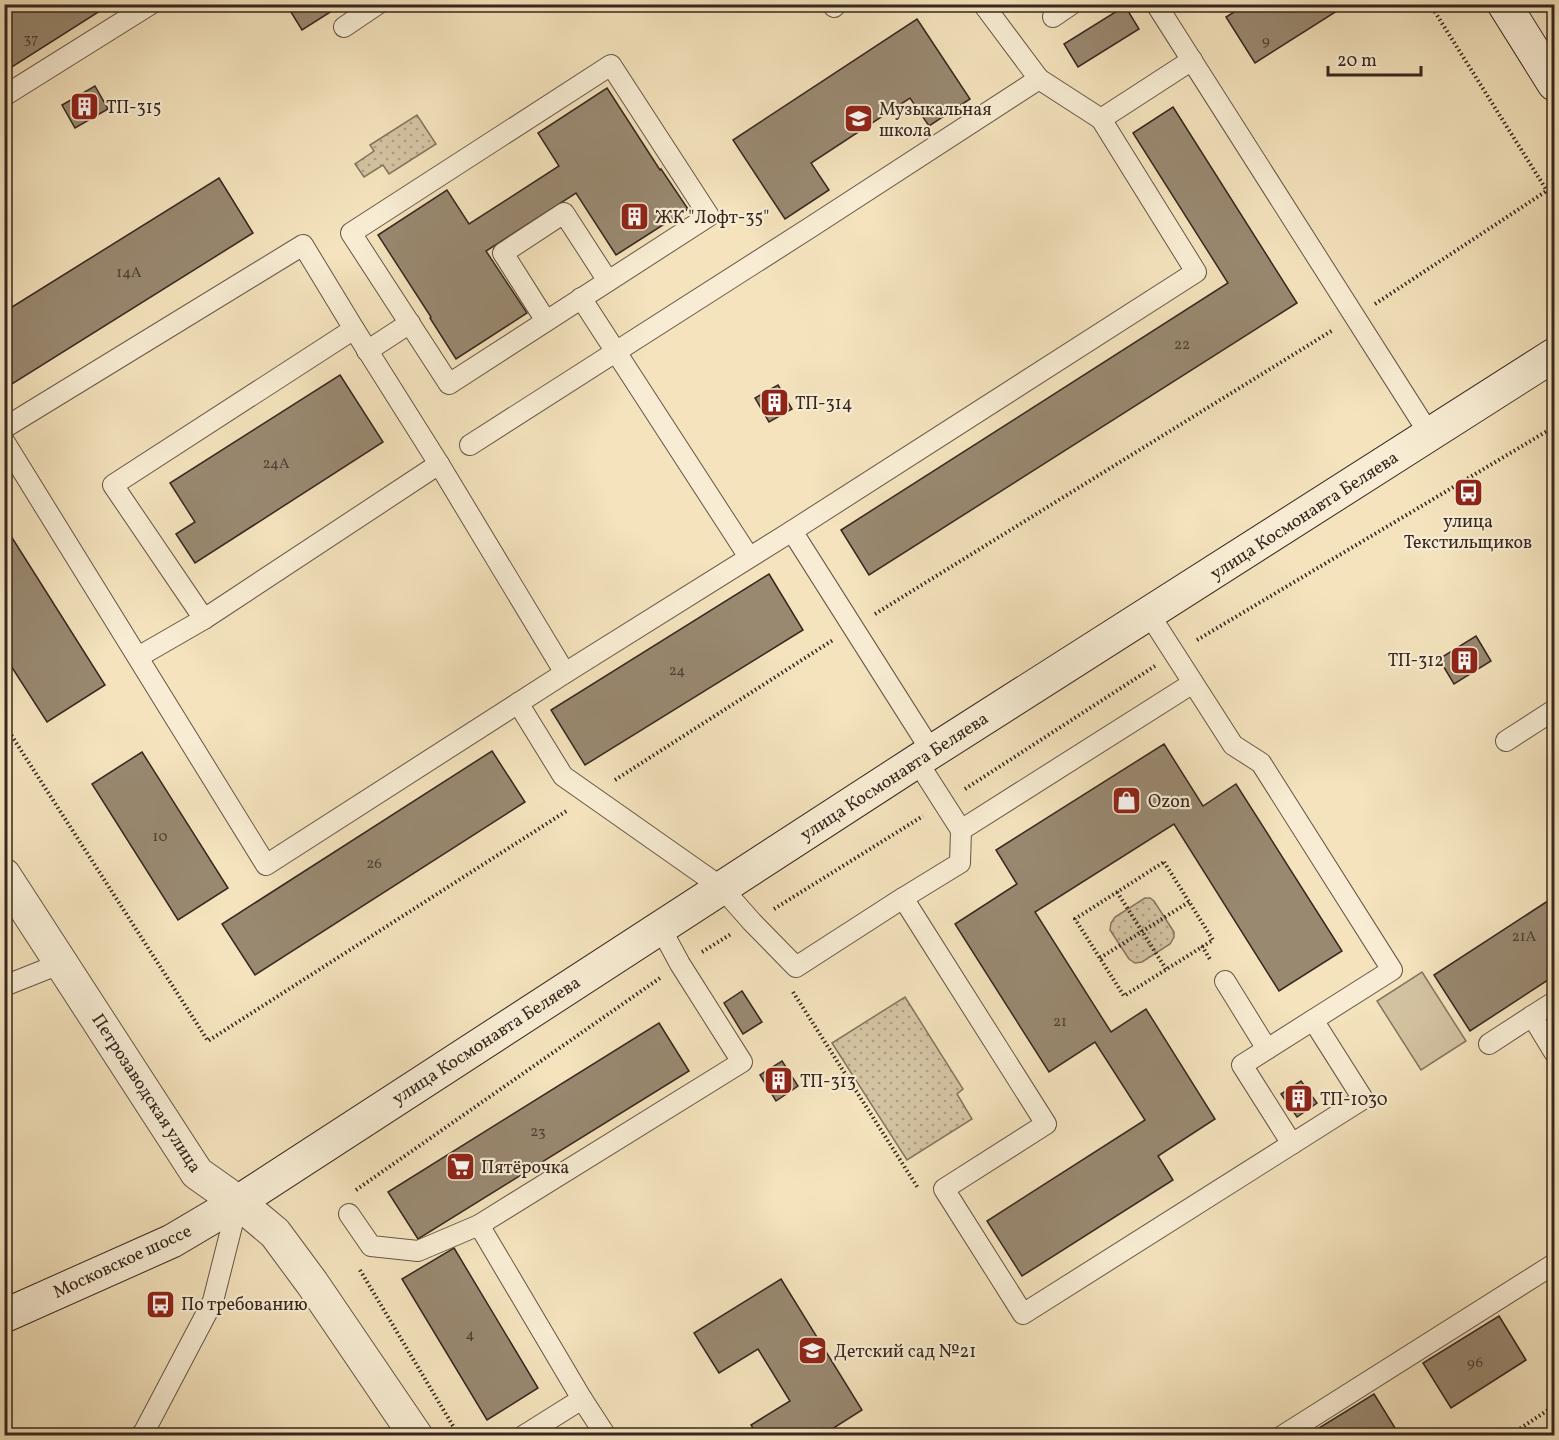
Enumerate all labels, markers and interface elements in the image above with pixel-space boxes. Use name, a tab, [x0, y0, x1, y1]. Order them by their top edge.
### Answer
house number: 37	[24, 29, 38, 50]
house number: 9	[1262, 31, 1270, 52]
scale bar	[1328, 39, 1421, 77]
text: 20 m	[1337, 49, 1377, 74]
building icon: ТП-315	[69, 91, 101, 123]
place label: ТП-315	[106, 96, 161, 121]
place label: Музыкальная школа	[879, 98, 992, 144]
school or university icon: Музыкальная школа	[842, 103, 874, 135]
building icon: ЖК "Лофт-35"	[618, 201, 650, 233]
place label: ЖК "Лофт-35"	[655, 206, 769, 231]
house number: 14А	[116, 263, 142, 284]
house number: 22	[1174, 335, 1190, 356]
building icon: ТП-314	[758, 387, 790, 419]
place label: ТП-314	[795, 392, 852, 417]
street label: улица Космонавта Беляева	[1206, 446, 1404, 587]
house number: 24А	[262, 454, 290, 475]
bus stop icon: улица Текстильщиков	[1452, 476, 1484, 508]
place label: улица Текстильщиков	[1404, 510, 1532, 556]
building icon: ТП-312	[1449, 644, 1481, 676]
place label: ТП-312	[1388, 649, 1444, 674]
house number: 24	[669, 661, 685, 682]
street label: улица Космонавта Беляева	[796, 707, 994, 848]
shop icon: Ozon	[1111, 785, 1143, 817]
place label: Ozon	[1148, 790, 1191, 815]
house number: 10	[153, 827, 167, 848]
house number: 26	[366, 854, 382, 875]
house number: 21А	[1512, 927, 1537, 948]
street label: улица Космонавта Беляева	[388, 971, 586, 1112]
street label: Петрозаводская улица	[85, 1009, 207, 1178]
house number: 21	[1053, 1012, 1067, 1033]
building icon: ТП-313	[763, 1065, 795, 1097]
place label: ТП-313	[800, 1070, 856, 1095]
building icon: ТП-1030	[1283, 1083, 1315, 1115]
place label: ТП-1030	[1320, 1088, 1388, 1113]
house number: 23	[530, 1122, 546, 1143]
supermarket icon: Пятёрочка	[444, 1151, 476, 1183]
place label: Пятёрочка	[481, 1156, 569, 1181]
street label: Московское шоссе	[49, 1219, 196, 1305]
bus stop icon: По требованию	[144, 1288, 176, 1320]
place label: По требованию	[181, 1293, 308, 1318]
house number: 4	[466, 1325, 475, 1346]
school or university icon: Детский сад №21	[797, 1335, 829, 1367]
place label: Детский сад №21	[834, 1340, 976, 1365]
house number: 96	[1467, 1353, 1483, 1374]

